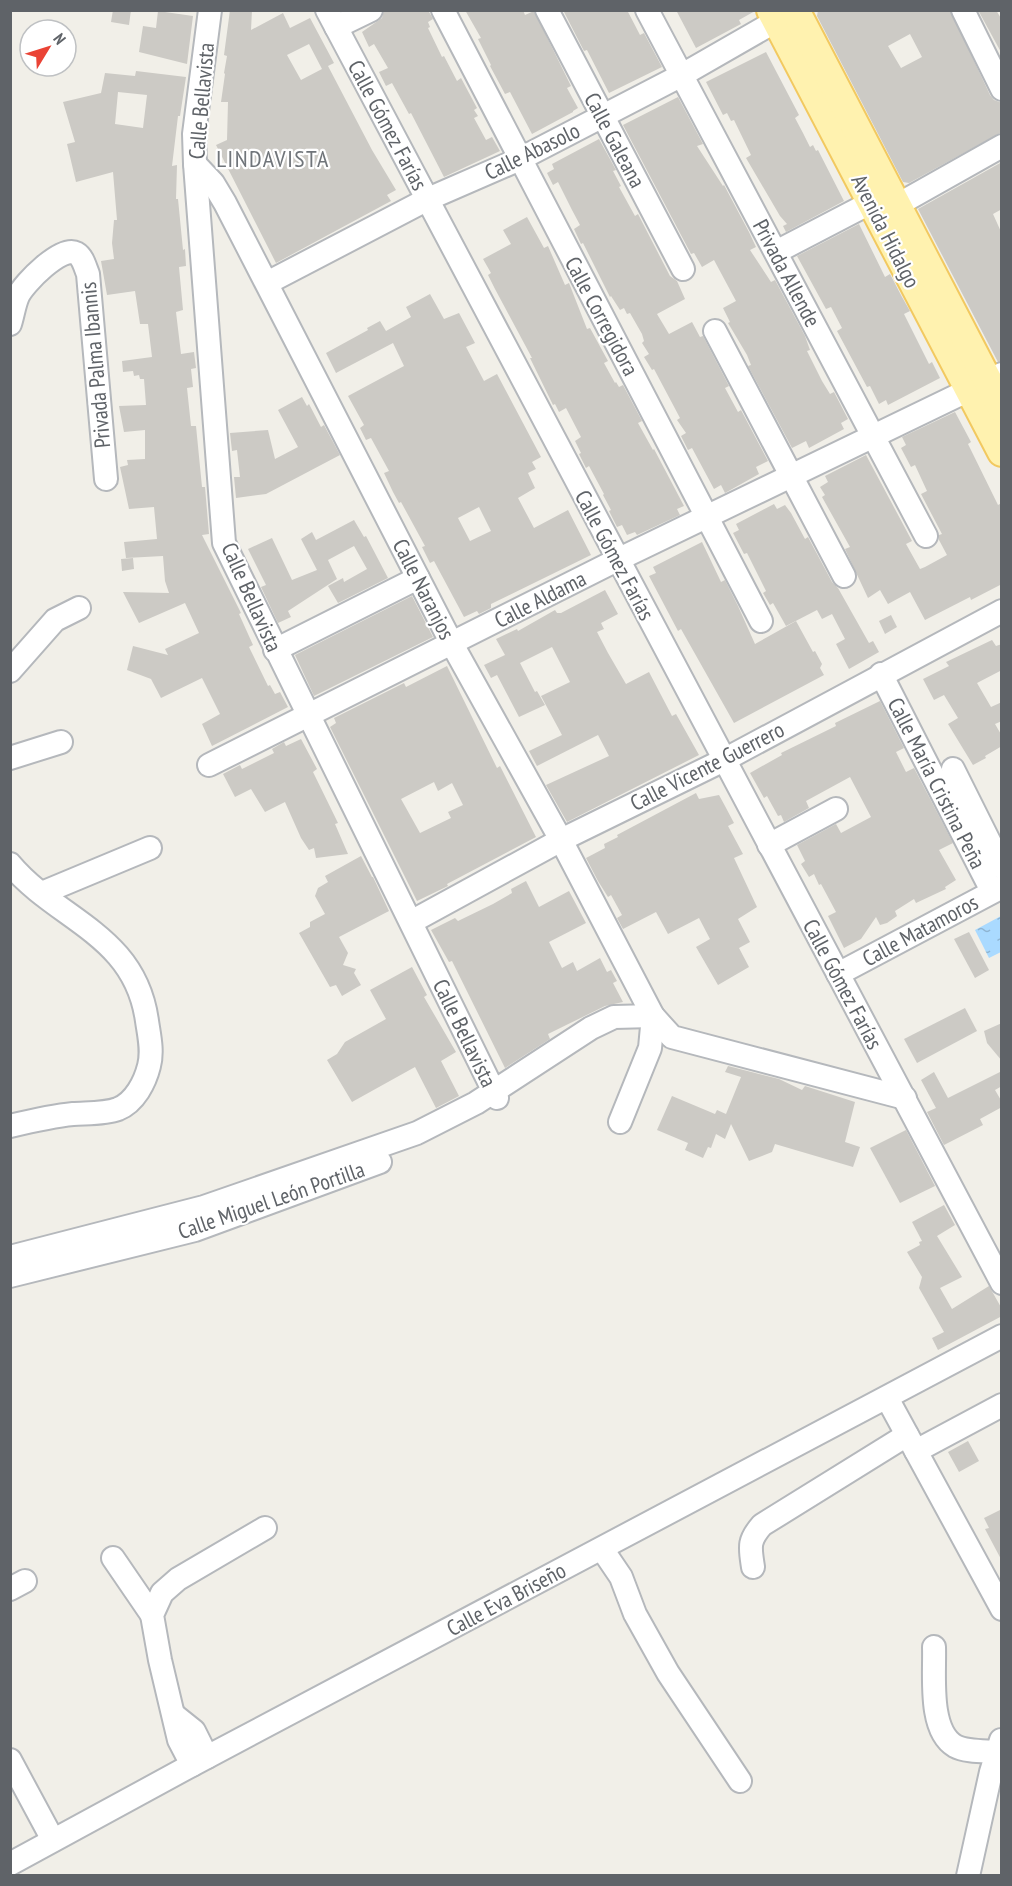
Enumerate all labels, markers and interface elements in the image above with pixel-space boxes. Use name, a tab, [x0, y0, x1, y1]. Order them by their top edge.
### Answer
north arrow	[18, 18, 78, 78]
text: N	[49, 29, 70, 48]
street label: Calle Bellavista	[182, 42, 220, 160]
street label: Calle Gómez Farías	[342, 55, 434, 195]
street label: Calle Galeana	[578, 88, 652, 192]
street label: Calle Abasolo	[480, 116, 584, 186]
district label: LINDAVISTA	[216, 143, 330, 174]
street label: Avenida Hidalgo	[845, 169, 927, 293]
street label: Privada Allende	[747, 214, 827, 332]
street label: Calle Corregidora	[559, 252, 645, 380]
street label: Privada Palma Ibannis	[74, 281, 116, 449]
street label: Calle Gómez Farías	[569, 485, 661, 625]
street label: Calle Naranjos	[387, 534, 461, 644]
street label: Calle Bellavista	[215, 538, 289, 656]
street label: Calle Aldama	[490, 564, 590, 634]
street label: Calle María Cristina Peña	[882, 693, 992, 873]
street label: Calle Vicente Guerrero	[625, 715, 789, 817]
street label: Calle Matamoros	[857, 888, 983, 972]
street label: Calle Gómez Farías	[797, 914, 889, 1054]
street label: Calle Bellavista	[427, 974, 503, 1092]
street label: Calle Miguel León Portilla	[174, 1155, 368, 1245]
street label: Calle Eva Briseño	[442, 1556, 570, 1642]

